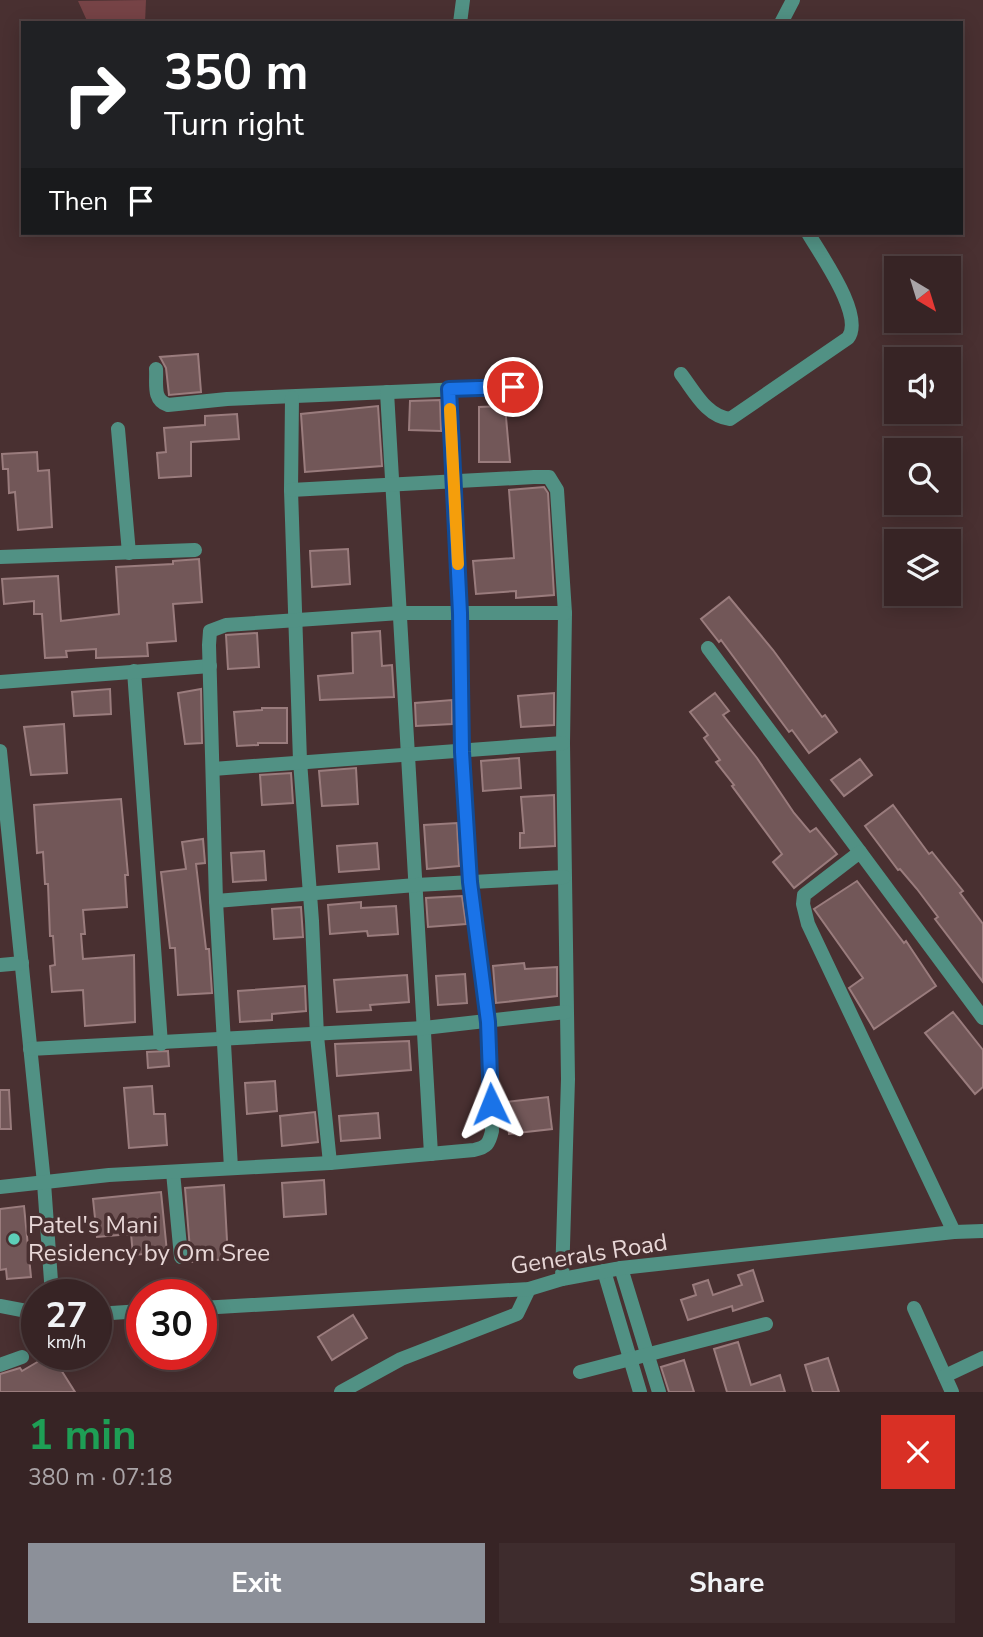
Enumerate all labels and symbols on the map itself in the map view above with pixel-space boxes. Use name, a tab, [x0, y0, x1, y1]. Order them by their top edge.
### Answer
north arrow	[884, 256, 961, 332]
pin	[483, 357, 543, 417]
position arrow	[454, 1067, 528, 1141]
place label: Patel's Mani Residency by Om Sree	[28, 1209, 270, 1269]
street label: Generals Road	[508, 1226, 670, 1282]
marker: Patel's Mani Residency by Om Sree	[6, 1231, 22, 1247]
speed limit sign: 30	[126, 1279, 217, 1370]

